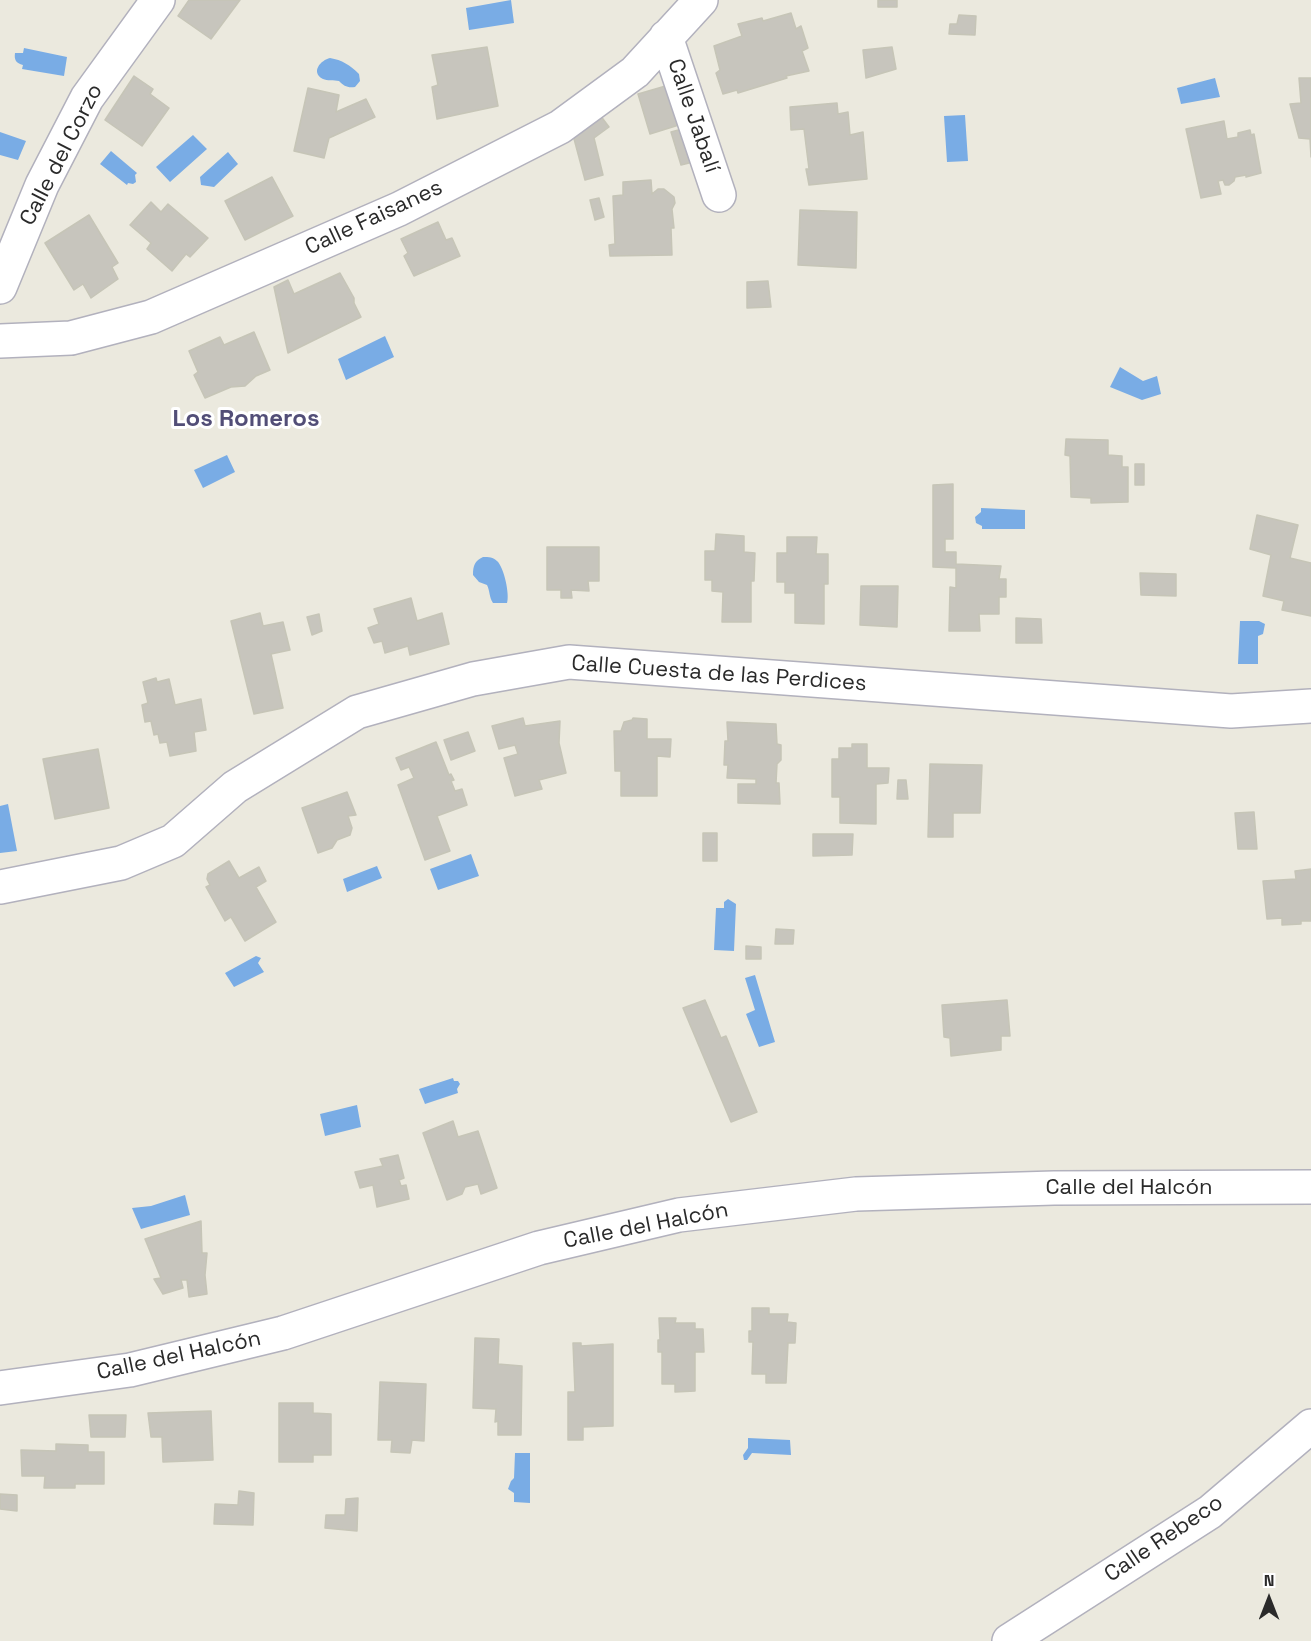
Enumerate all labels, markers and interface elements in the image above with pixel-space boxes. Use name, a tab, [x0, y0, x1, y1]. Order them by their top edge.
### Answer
street label: Calle Jabalí	[661, 55, 725, 177]
street label: Calle del Corzo	[15, 80, 109, 230]
street label: Calle Faisanes	[301, 175, 447, 261]
district label: Los Romeros	[173, 405, 319, 433]
street label: Calle Cuesta de las Perdices	[571, 651, 867, 697]
street label: Calle del Halcón	[1045, 1175, 1213, 1201]
street label: Calle del Halcón	[561, 1197, 731, 1255]
street label: Calle del Halcón	[94, 1326, 264, 1386]
street label: Calle Rebeco	[1100, 1490, 1228, 1588]
north arrow	[1239, 1569, 1299, 1629]
text: N	[1264, 1570, 1274, 1591]

